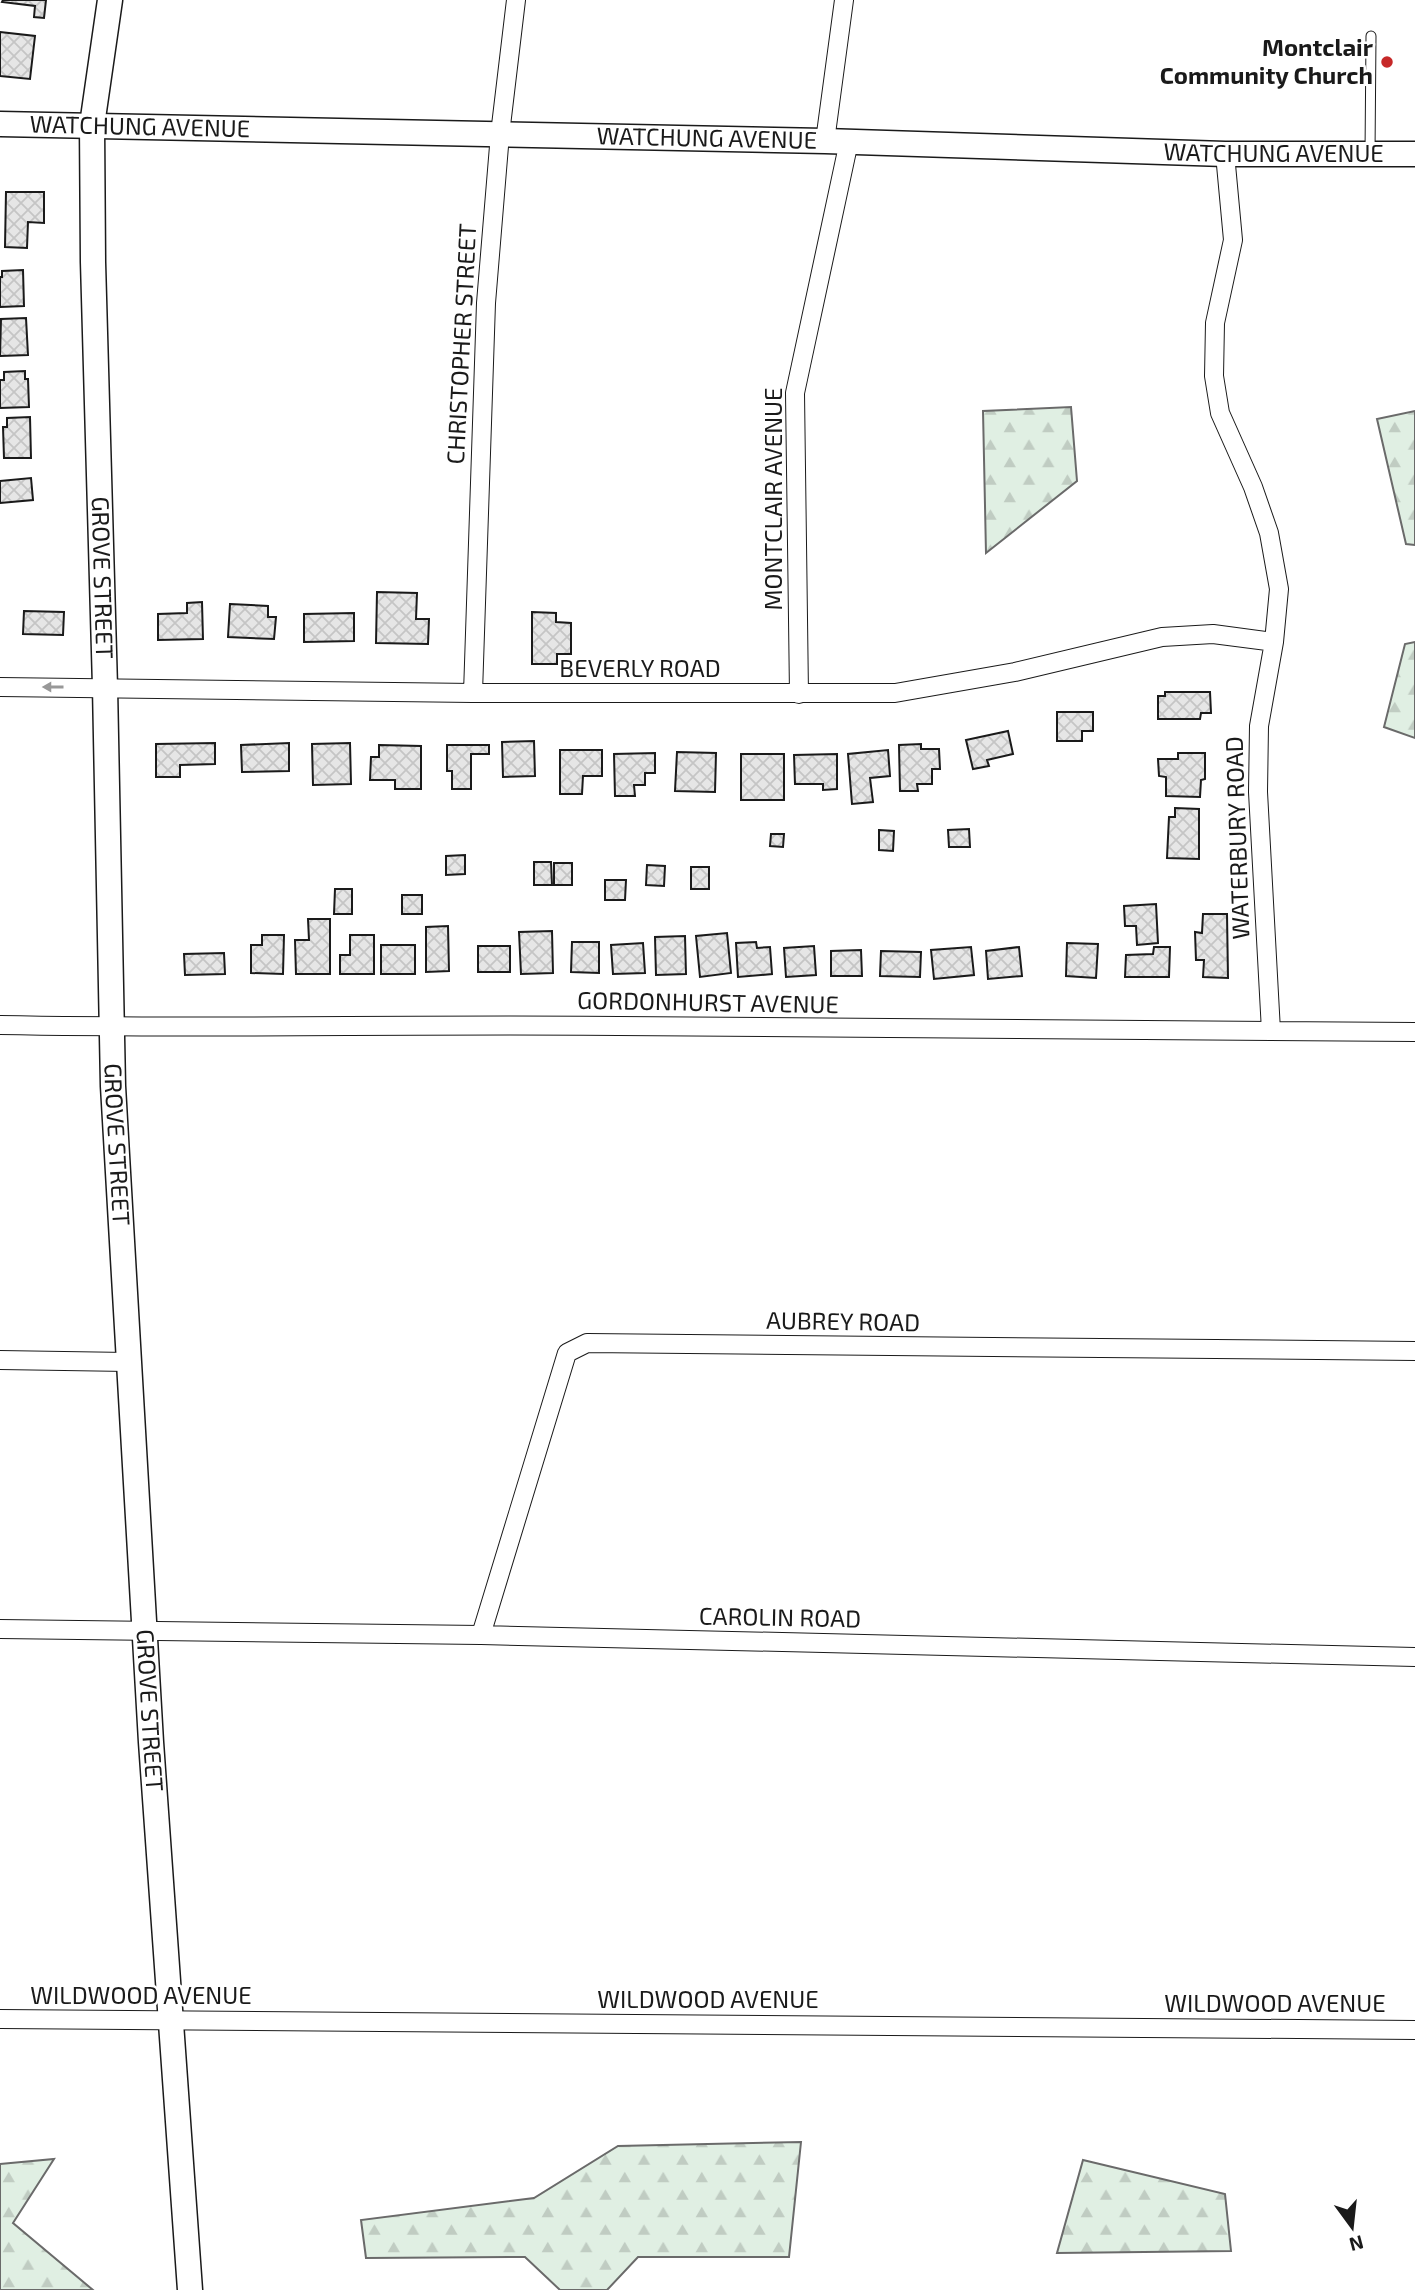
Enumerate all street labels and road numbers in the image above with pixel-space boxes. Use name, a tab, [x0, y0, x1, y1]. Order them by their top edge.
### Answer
street label: WATCHUNG AVENUE	[30, 109, 250, 142]
street label: WATCHUNG AVENUE	[596, 120, 817, 154]
street label: WATCHUNG AVENUE	[1163, 136, 1384, 167]
street label: CHRISTOPHER STREET	[440, 223, 481, 465]
street label: MONTCLAIR AVENUE	[758, 388, 787, 610]
street label: GROVE STREET	[87, 496, 120, 659]
street label: BEVERLY ROAD	[559, 653, 721, 682]
street label: WATERBURY ROAD	[1218, 736, 1255, 940]
street label: GORDONHURST AVENUE	[577, 985, 839, 1018]
street label: GROVE STREET	[100, 1063, 137, 1226]
street label: AUBREY ROAD	[766, 1305, 920, 1336]
street label: CAROLIN ROAD	[699, 1601, 861, 1632]
street label: GROVE STREET	[131, 1628, 170, 1792]
street label: WILDWOOD AVENUE	[30, 1980, 252, 2009]
street label: WILDWOOD AVENUE	[597, 1984, 819, 2013]
street label: WILDWOOD AVENUE	[1164, 1988, 1386, 2017]

